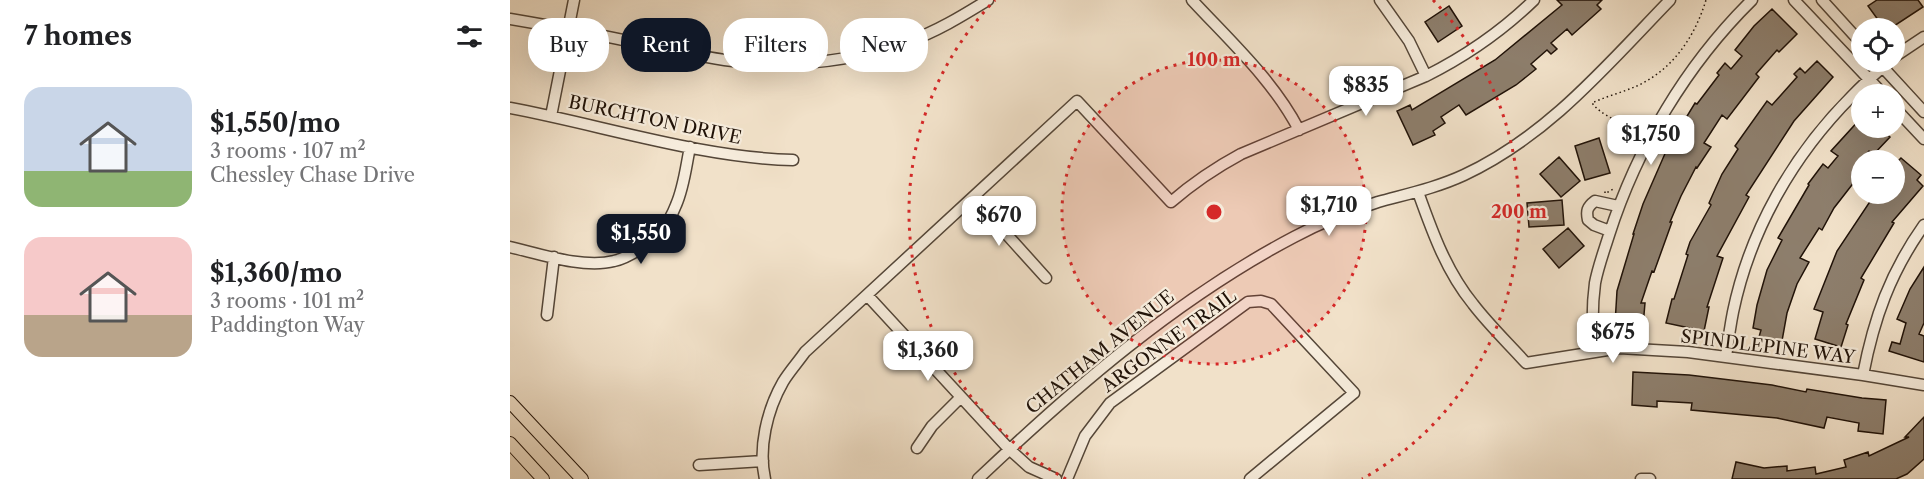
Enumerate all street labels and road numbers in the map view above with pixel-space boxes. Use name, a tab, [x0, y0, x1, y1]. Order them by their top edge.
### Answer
street label: BURCHTON DRIVE	[566, 91, 744, 149]
street label: CHATHAM AVENUE	[1021, 285, 1179, 419]
street label: ARGONNE TRAIL	[1097, 285, 1241, 398]
street label: SPINDLEPINE WAY	[1679, 325, 1858, 369]

